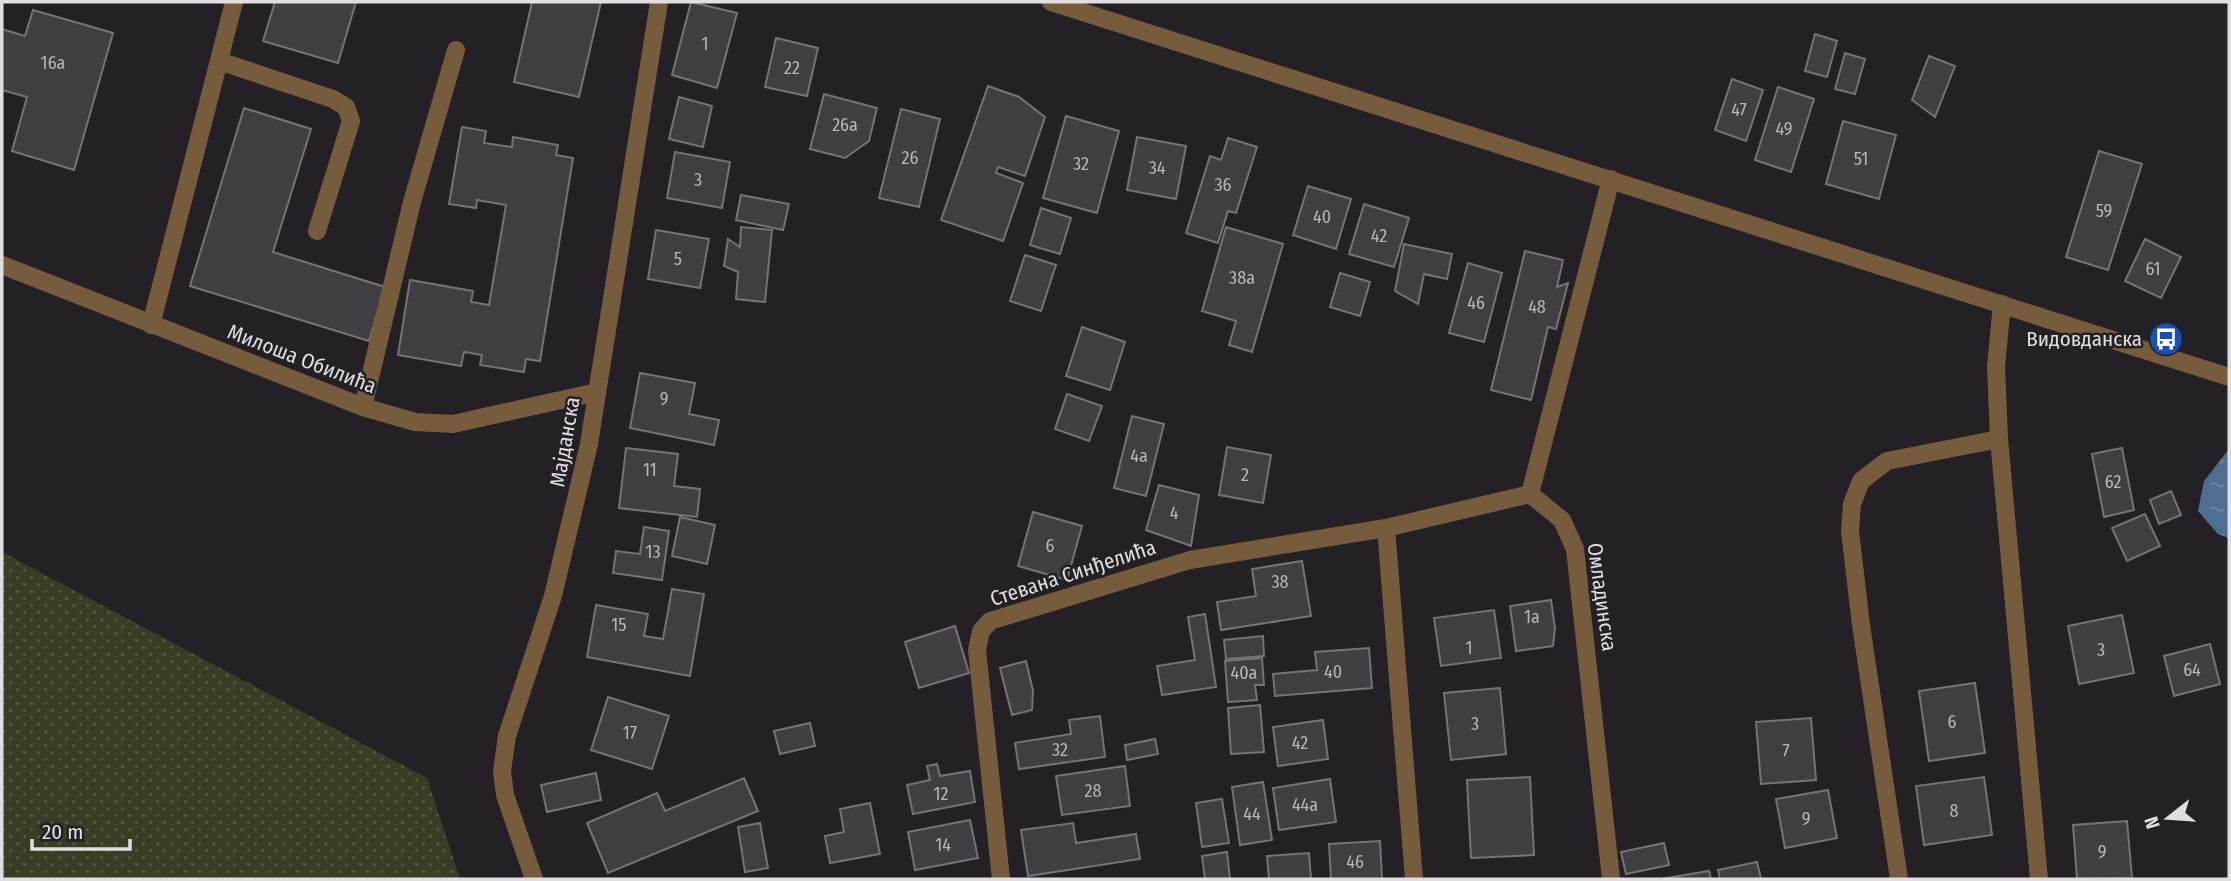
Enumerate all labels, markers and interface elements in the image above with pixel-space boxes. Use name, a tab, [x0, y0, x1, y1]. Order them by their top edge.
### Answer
house number: 1	[701, 33, 709, 55]
house number: 16a	[41, 52, 66, 74]
house number: 22	[784, 57, 800, 79]
house number: 47	[1731, 99, 1747, 121]
house number: 26a	[832, 114, 858, 136]
house number: 49	[1775, 118, 1793, 140]
house number: 26	[902, 147, 919, 169]
house number: 51	[1854, 148, 1868, 170]
house number: 32	[1073, 153, 1089, 175]
house number: 34	[1149, 157, 1166, 179]
house number: 3	[694, 169, 702, 191]
house number: 36	[1214, 174, 1232, 196]
house number: 59	[2096, 200, 2112, 222]
house number: 40	[1313, 206, 1331, 228]
house number: 42	[1371, 225, 1387, 247]
house number: 5	[674, 248, 682, 270]
house number: 61	[2145, 258, 2161, 280]
house number: 38a	[1229, 267, 1255, 289]
house number: 46	[1467, 292, 1485, 314]
house number: 48	[1528, 296, 1546, 318]
street label: Милоша Обилића	[224, 319, 380, 399]
bus stop icon: Видовданска	[2147, 320, 2185, 358]
place label: Видовданска	[2026, 326, 2142, 352]
house number: 9	[660, 388, 668, 410]
street label: Мајданска	[544, 395, 586, 489]
house number: 4a	[1130, 445, 1148, 467]
house number: 11	[643, 459, 657, 481]
house number: 2	[1241, 464, 1249, 486]
house number: 62	[2105, 471, 2121, 493]
house number: 4	[1170, 502, 1179, 524]
street label: Стевана Синђелића	[987, 534, 1159, 612]
house number: 6	[1046, 535, 1055, 557]
house number: 13	[645, 541, 661, 563]
street label: Омладинска	[1582, 541, 1622, 653]
house number: 38	[1271, 571, 1289, 593]
house number: 1a	[1524, 606, 1540, 628]
house number: 15	[611, 614, 627, 636]
house number: 1	[1465, 637, 1473, 659]
house number: 3	[2097, 639, 2105, 661]
house number: 64	[2183, 659, 2201, 681]
house number: 40	[1324, 661, 1342, 683]
house number: 40a	[1231, 662, 1258, 684]
house number: 6	[1948, 711, 1957, 733]
house number: 3	[1471, 713, 1479, 735]
house number: 17	[623, 722, 637, 744]
house number: 42	[1292, 732, 1308, 754]
house number: 32	[1052, 739, 1068, 761]
house number: 7	[1782, 740, 1790, 762]
house number: 28	[1085, 780, 1101, 802]
house number: 12	[934, 783, 949, 805]
north arrow	[2133, 783, 2203, 853]
house number: 44a	[1292, 794, 1318, 816]
house number: 8	[1950, 800, 1959, 822]
house number: 44	[1243, 803, 1261, 825]
scale bar	[32, 808, 130, 852]
house number: 9	[1802, 808, 1810, 830]
text: N	[2140, 814, 2165, 832]
text: 20 m	[42, 819, 83, 845]
house number: 14	[935, 834, 951, 856]
house number: 9	[2098, 841, 2106, 863]
house number: 46	[1346, 851, 1364, 873]

